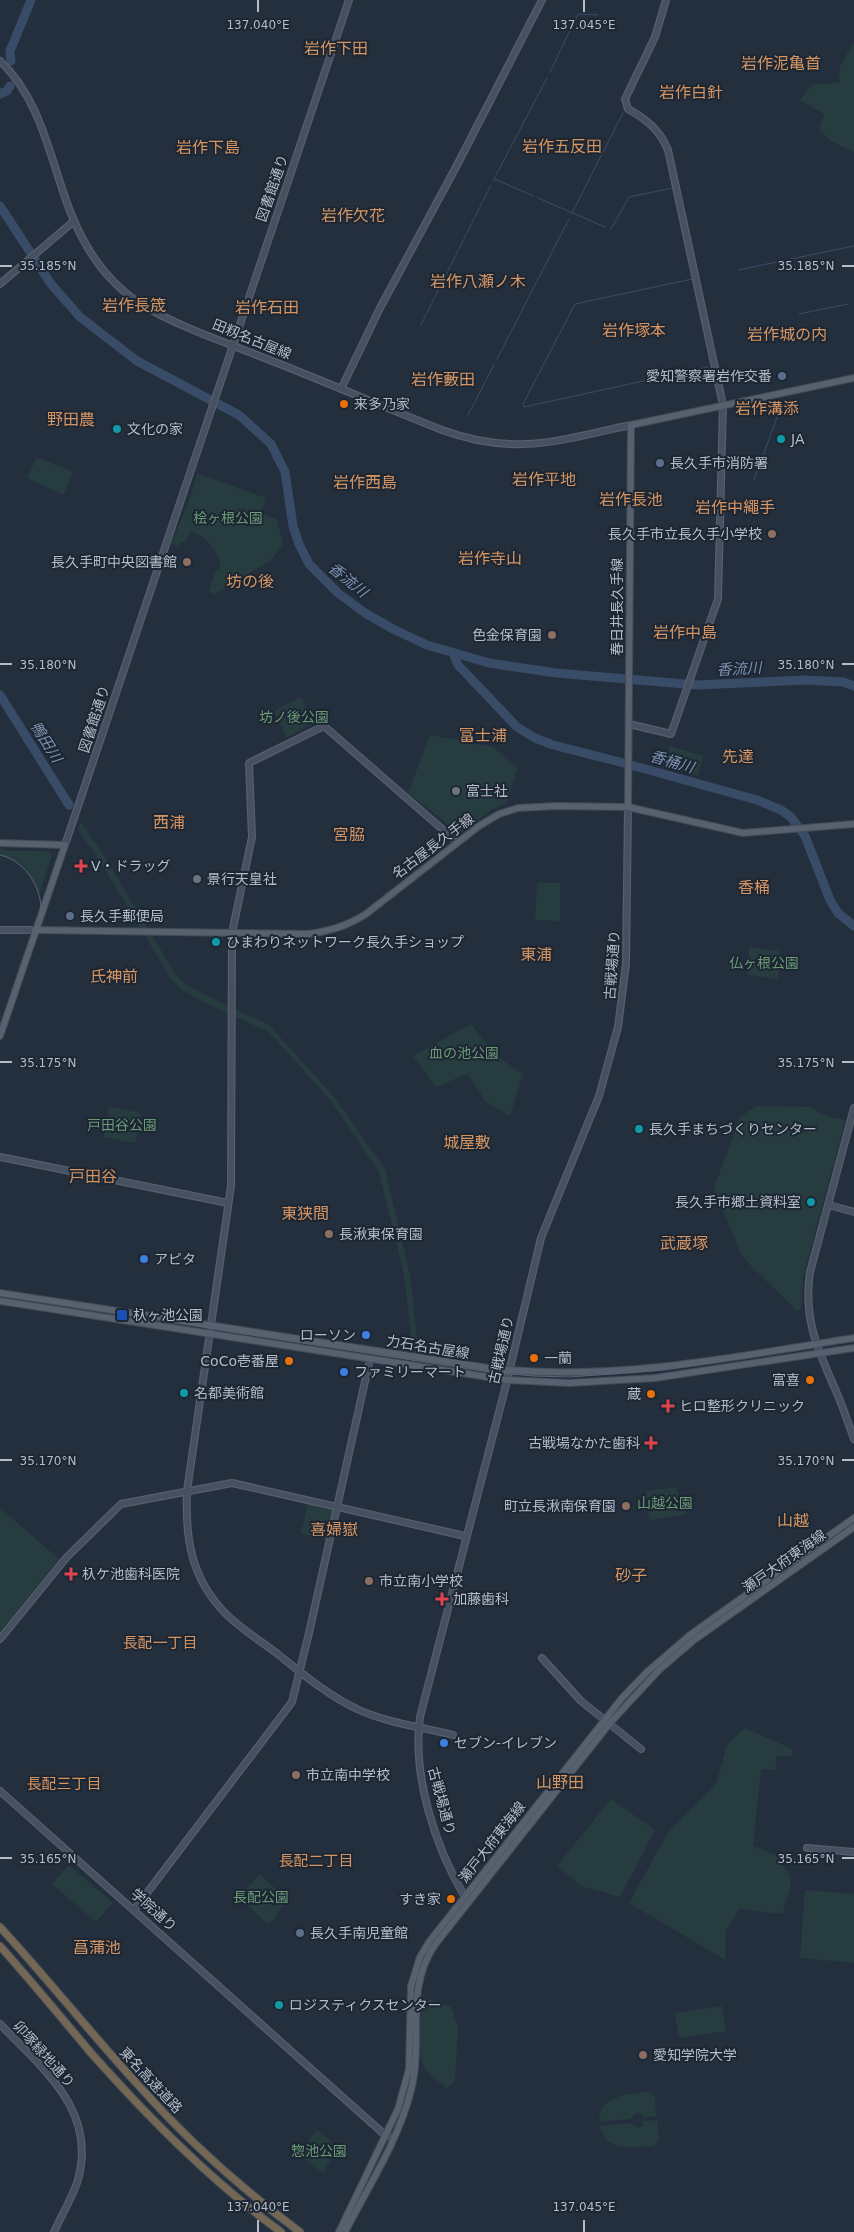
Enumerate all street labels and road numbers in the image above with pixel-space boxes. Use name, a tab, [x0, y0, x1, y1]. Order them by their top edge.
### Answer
street label: 図書館通り	[253, 152, 291, 224]
street label: 田籾名古屋線	[210, 316, 294, 362]
street label: 春日井長久手線	[609, 558, 625, 656]
street label: 図書館通り	[76, 683, 112, 755]
street label: 名古屋長久手線	[389, 810, 477, 882]
street label: 古戦場通り	[602, 930, 622, 1000]
street label: 古戦場通り	[485, 1314, 517, 1386]
street label: 力石名古屋線	[385, 1333, 471, 1361]
street label: 瀬戸大府東海線	[739, 1526, 829, 1596]
street label: 古戦場通り	[425, 1765, 459, 1837]
street label: 瀬戸大府東海線	[456, 1798, 528, 1886]
street label: 学院通り	[128, 1885, 180, 1935]
street label: 卯塚緑地通り	[10, 2017, 78, 2091]
street label: 東名高速道路	[117, 2044, 185, 2116]

